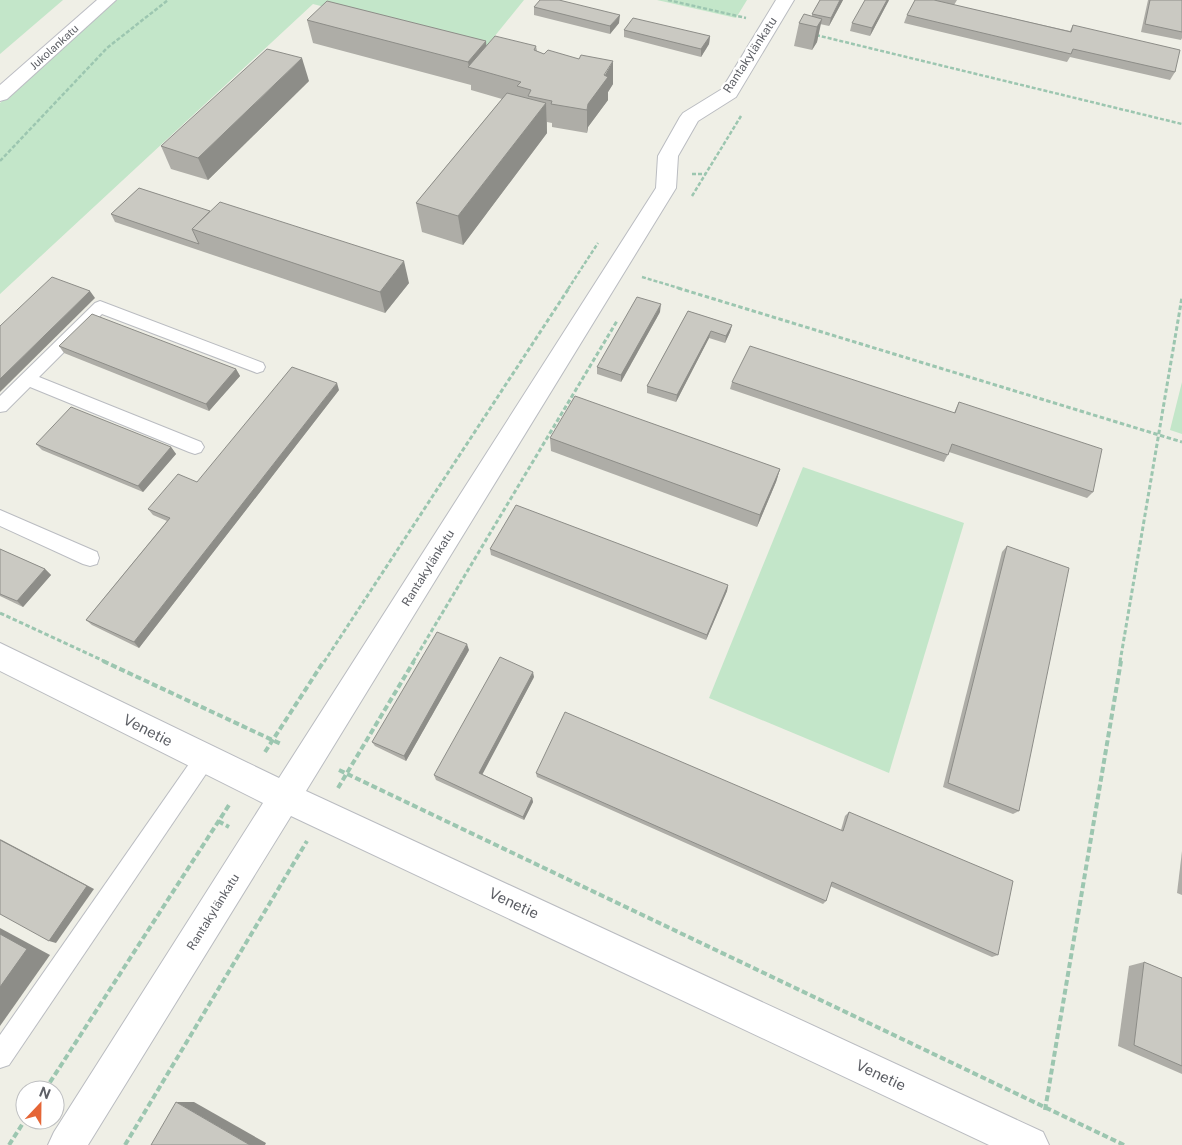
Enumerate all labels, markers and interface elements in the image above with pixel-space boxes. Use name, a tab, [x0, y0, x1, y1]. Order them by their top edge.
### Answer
street label: Rantakylänkatu	[720, 14, 780, 96]
street label: Jukolankatu	[27, 22, 81, 72]
street label: Rantakylänkatu	[399, 527, 457, 609]
street label: Venetie	[121, 710, 175, 750]
street label: Rantakylänkatu	[184, 871, 242, 953]
street label: Venetie	[486, 884, 542, 922]
street label: Venetie	[853, 1056, 909, 1094]
north arrow	[15, 1080, 65, 1130]
text: N	[37, 1083, 53, 1102]

